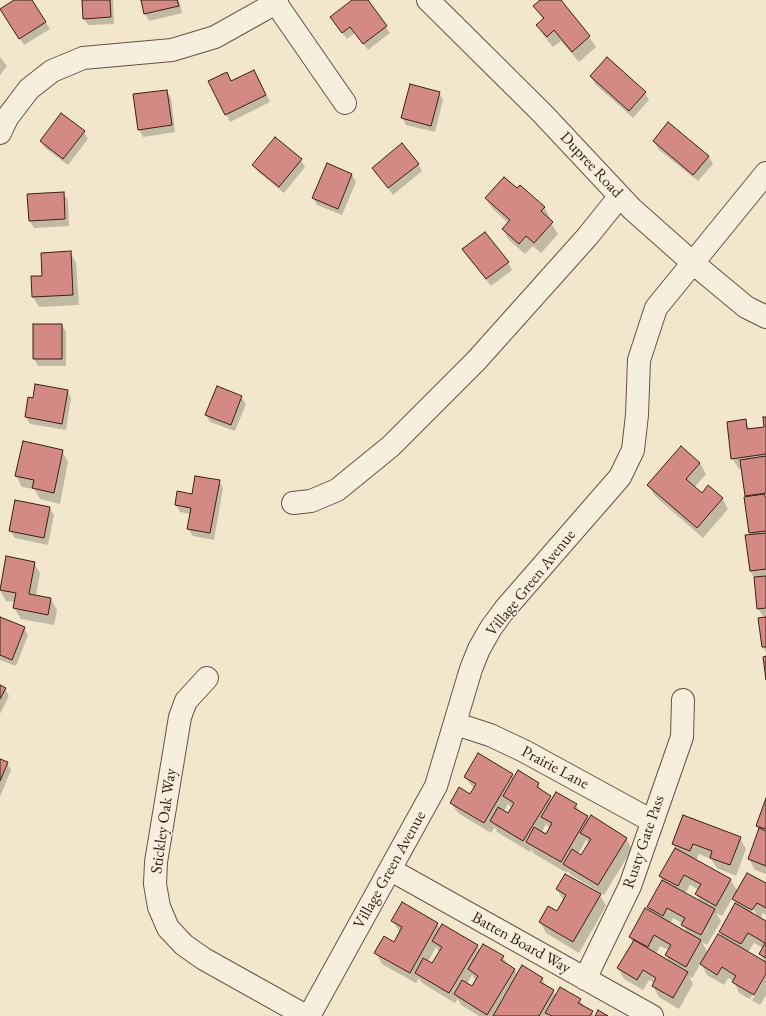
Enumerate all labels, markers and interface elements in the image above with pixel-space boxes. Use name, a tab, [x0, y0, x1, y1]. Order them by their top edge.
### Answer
street label: Dupree Road	[556, 128, 626, 202]
street label: Village Green Avenue	[482, 526, 580, 640]
street label: Prairie Lane	[518, 742, 592, 794]
street label: Stickley Oak Way	[147, 767, 181, 875]
street label: Rusty Gate Pass	[619, 793, 669, 891]
street label: Village Green Avenue	[350, 808, 430, 932]
street label: Batten Board Way	[468, 908, 574, 978]

